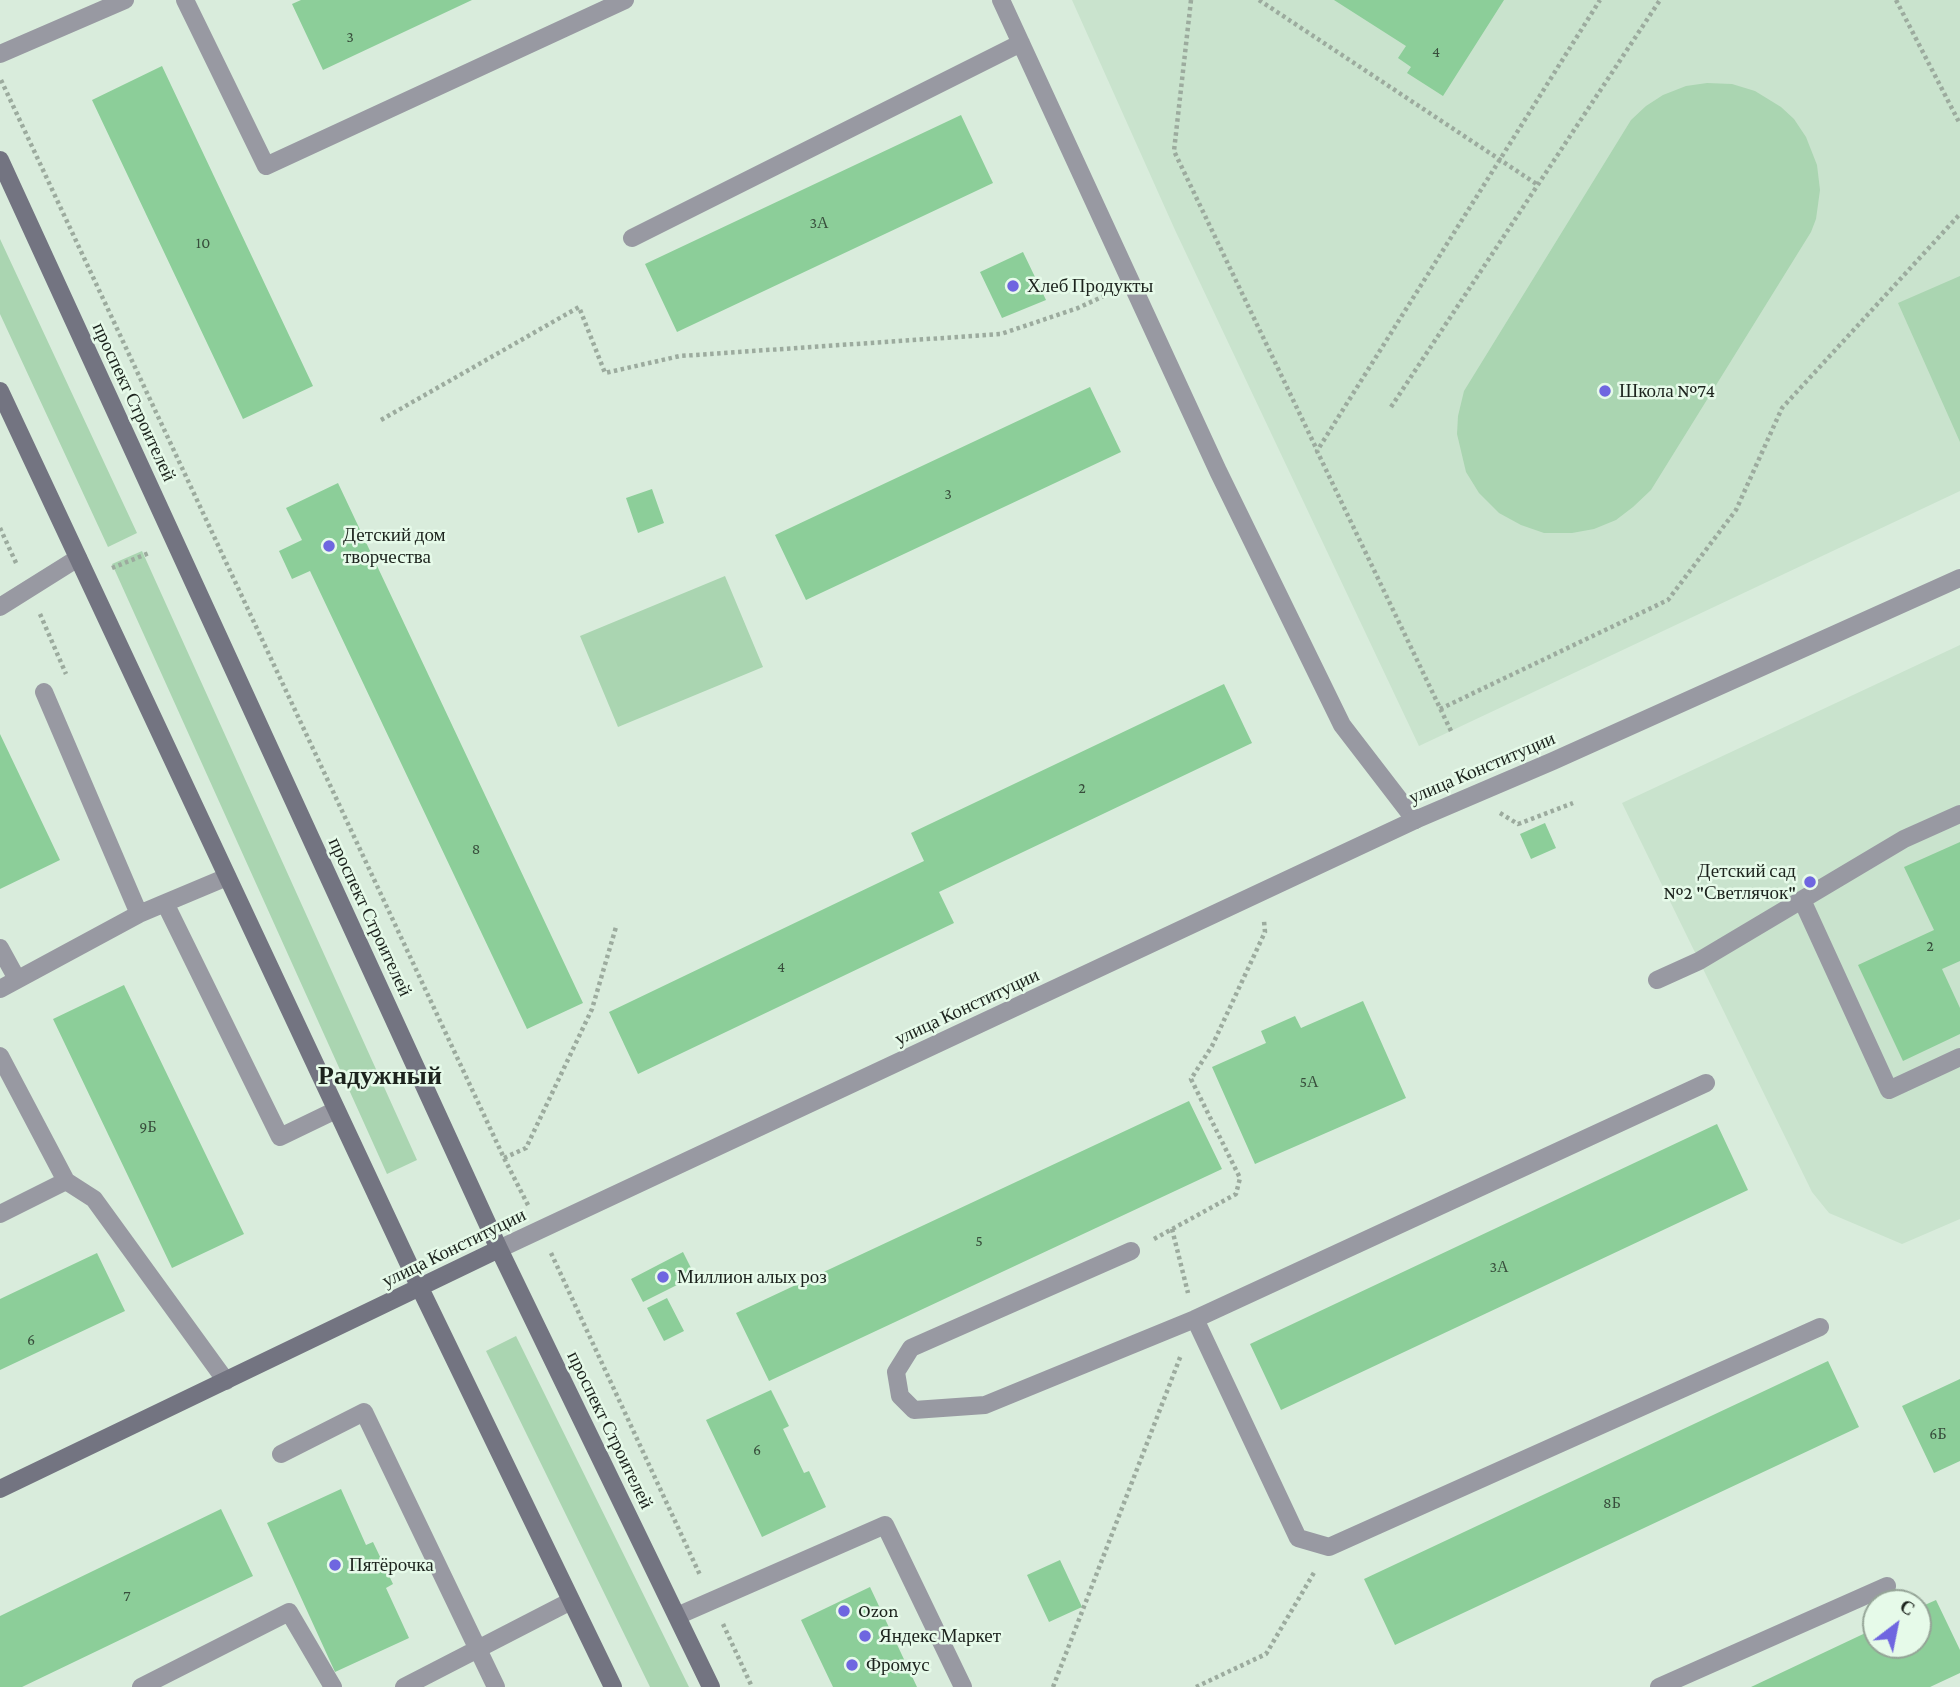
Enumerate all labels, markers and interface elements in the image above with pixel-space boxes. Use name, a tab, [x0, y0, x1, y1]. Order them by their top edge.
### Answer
house number: 3	[346, 27, 354, 47]
house number: 4	[1432, 42, 1440, 62]
house number: 3А	[809, 213, 829, 233]
house number: 10	[196, 233, 210, 253]
place label: Хлеб Продукты	[1027, 275, 1153, 297]
marker: Хлеб Продукты	[1005, 278, 1021, 294]
street label: проспект Строителей	[87, 319, 181, 485]
place label: Школа №74	[1619, 380, 1715, 402]
marker: Школа №74	[1597, 383, 1613, 399]
house number: 3	[944, 484, 952, 504]
place label: Детский дом творчества	[343, 524, 446, 568]
marker: Детский дом творчества	[321, 538, 337, 554]
street label: улица Конституции	[1405, 727, 1559, 809]
house number: 2	[1078, 778, 1086, 798]
street label: проспект Строителей	[323, 834, 417, 1000]
house number: 8	[472, 839, 480, 859]
place label: Детский сад №2 "Светлячок"	[1664, 860, 1796, 904]
marker: Детский сад №2 "Светлячок"	[1802, 874, 1818, 890]
house number: 2	[1926, 936, 1934, 956]
house number: 4	[777, 957, 785, 977]
street label: улица Конституции	[891, 964, 1043, 1050]
district label: Радужный	[318, 1060, 442, 1092]
house number: 5А	[1299, 1072, 1319, 1092]
house number: 9Б	[139, 1117, 157, 1137]
street label: улица Конституции	[379, 1203, 529, 1293]
house number: 5	[975, 1231, 983, 1251]
house number: 3А	[1489, 1257, 1509, 1277]
place label: Миллион алых роз	[677, 1266, 827, 1288]
marker: Миллион алых роз	[655, 1269, 671, 1285]
house number: 6	[27, 1330, 35, 1350]
street label: проспект Строителей	[562, 1347, 658, 1513]
house number: 6Б	[1929, 1424, 1947, 1444]
house number: 6	[753, 1440, 761, 1460]
house number: 8Б	[1603, 1493, 1621, 1513]
place label: Пятёрочка	[349, 1554, 434, 1576]
marker: Пятёрочка	[327, 1557, 343, 1573]
house number: 7	[123, 1586, 131, 1606]
north arrow	[1862, 1589, 1932, 1659]
text: С	[1896, 1595, 1919, 1620]
place label: Ozon	[858, 1600, 898, 1622]
marker: Ozon	[836, 1603, 852, 1619]
place label: Яндекс Маркет	[879, 1625, 1001, 1647]
marker: Яндекс Маркет	[857, 1628, 873, 1644]
place label: Фромус	[866, 1654, 930, 1676]
marker: Фромус	[844, 1657, 860, 1673]

